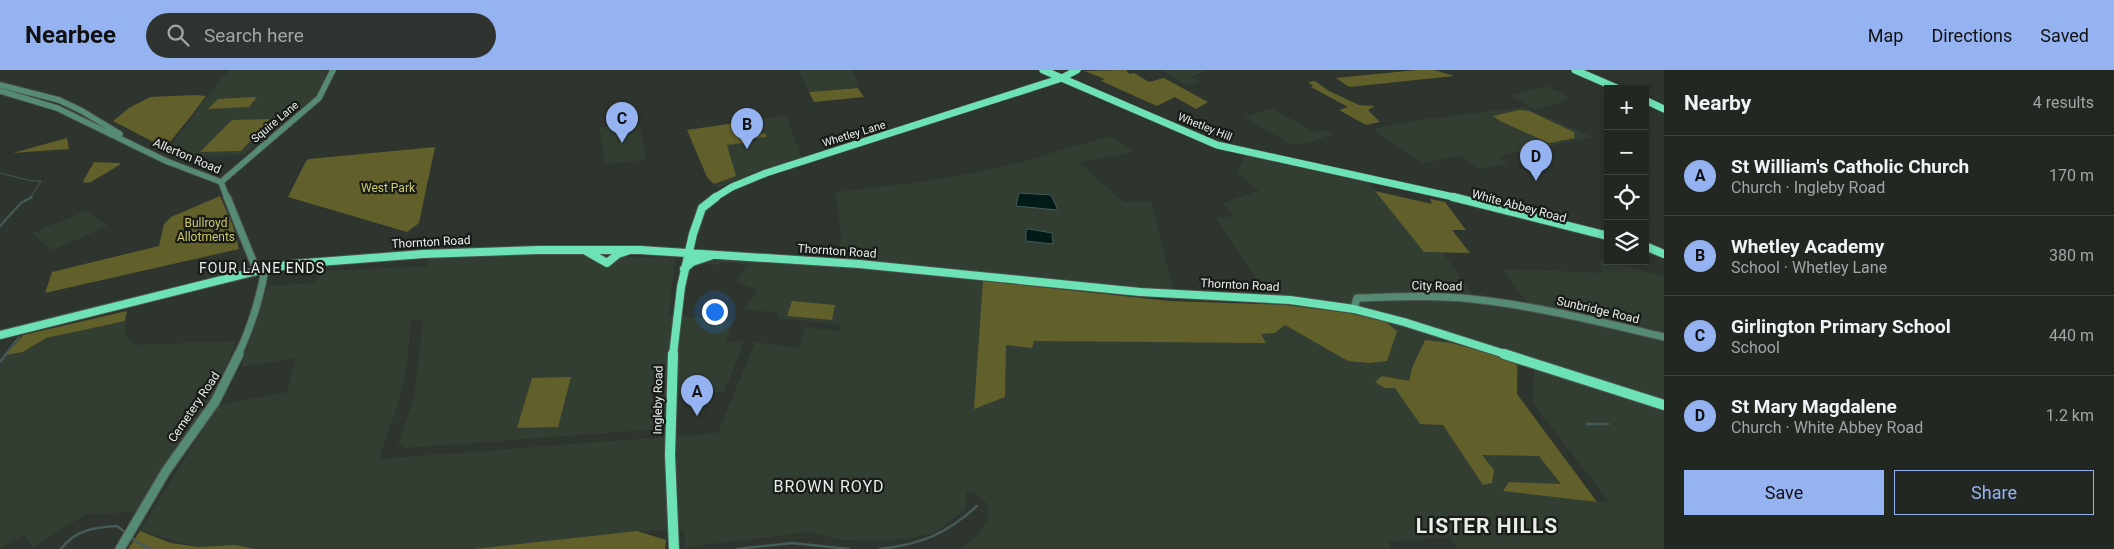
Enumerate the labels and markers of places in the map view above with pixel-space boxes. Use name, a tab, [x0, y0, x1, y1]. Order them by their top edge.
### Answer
pin: C	[606, 102, 638, 143]
pin: B	[731, 108, 763, 149]
pin: D	[1520, 140, 1552, 181]
pin: A	[681, 375, 713, 416]

